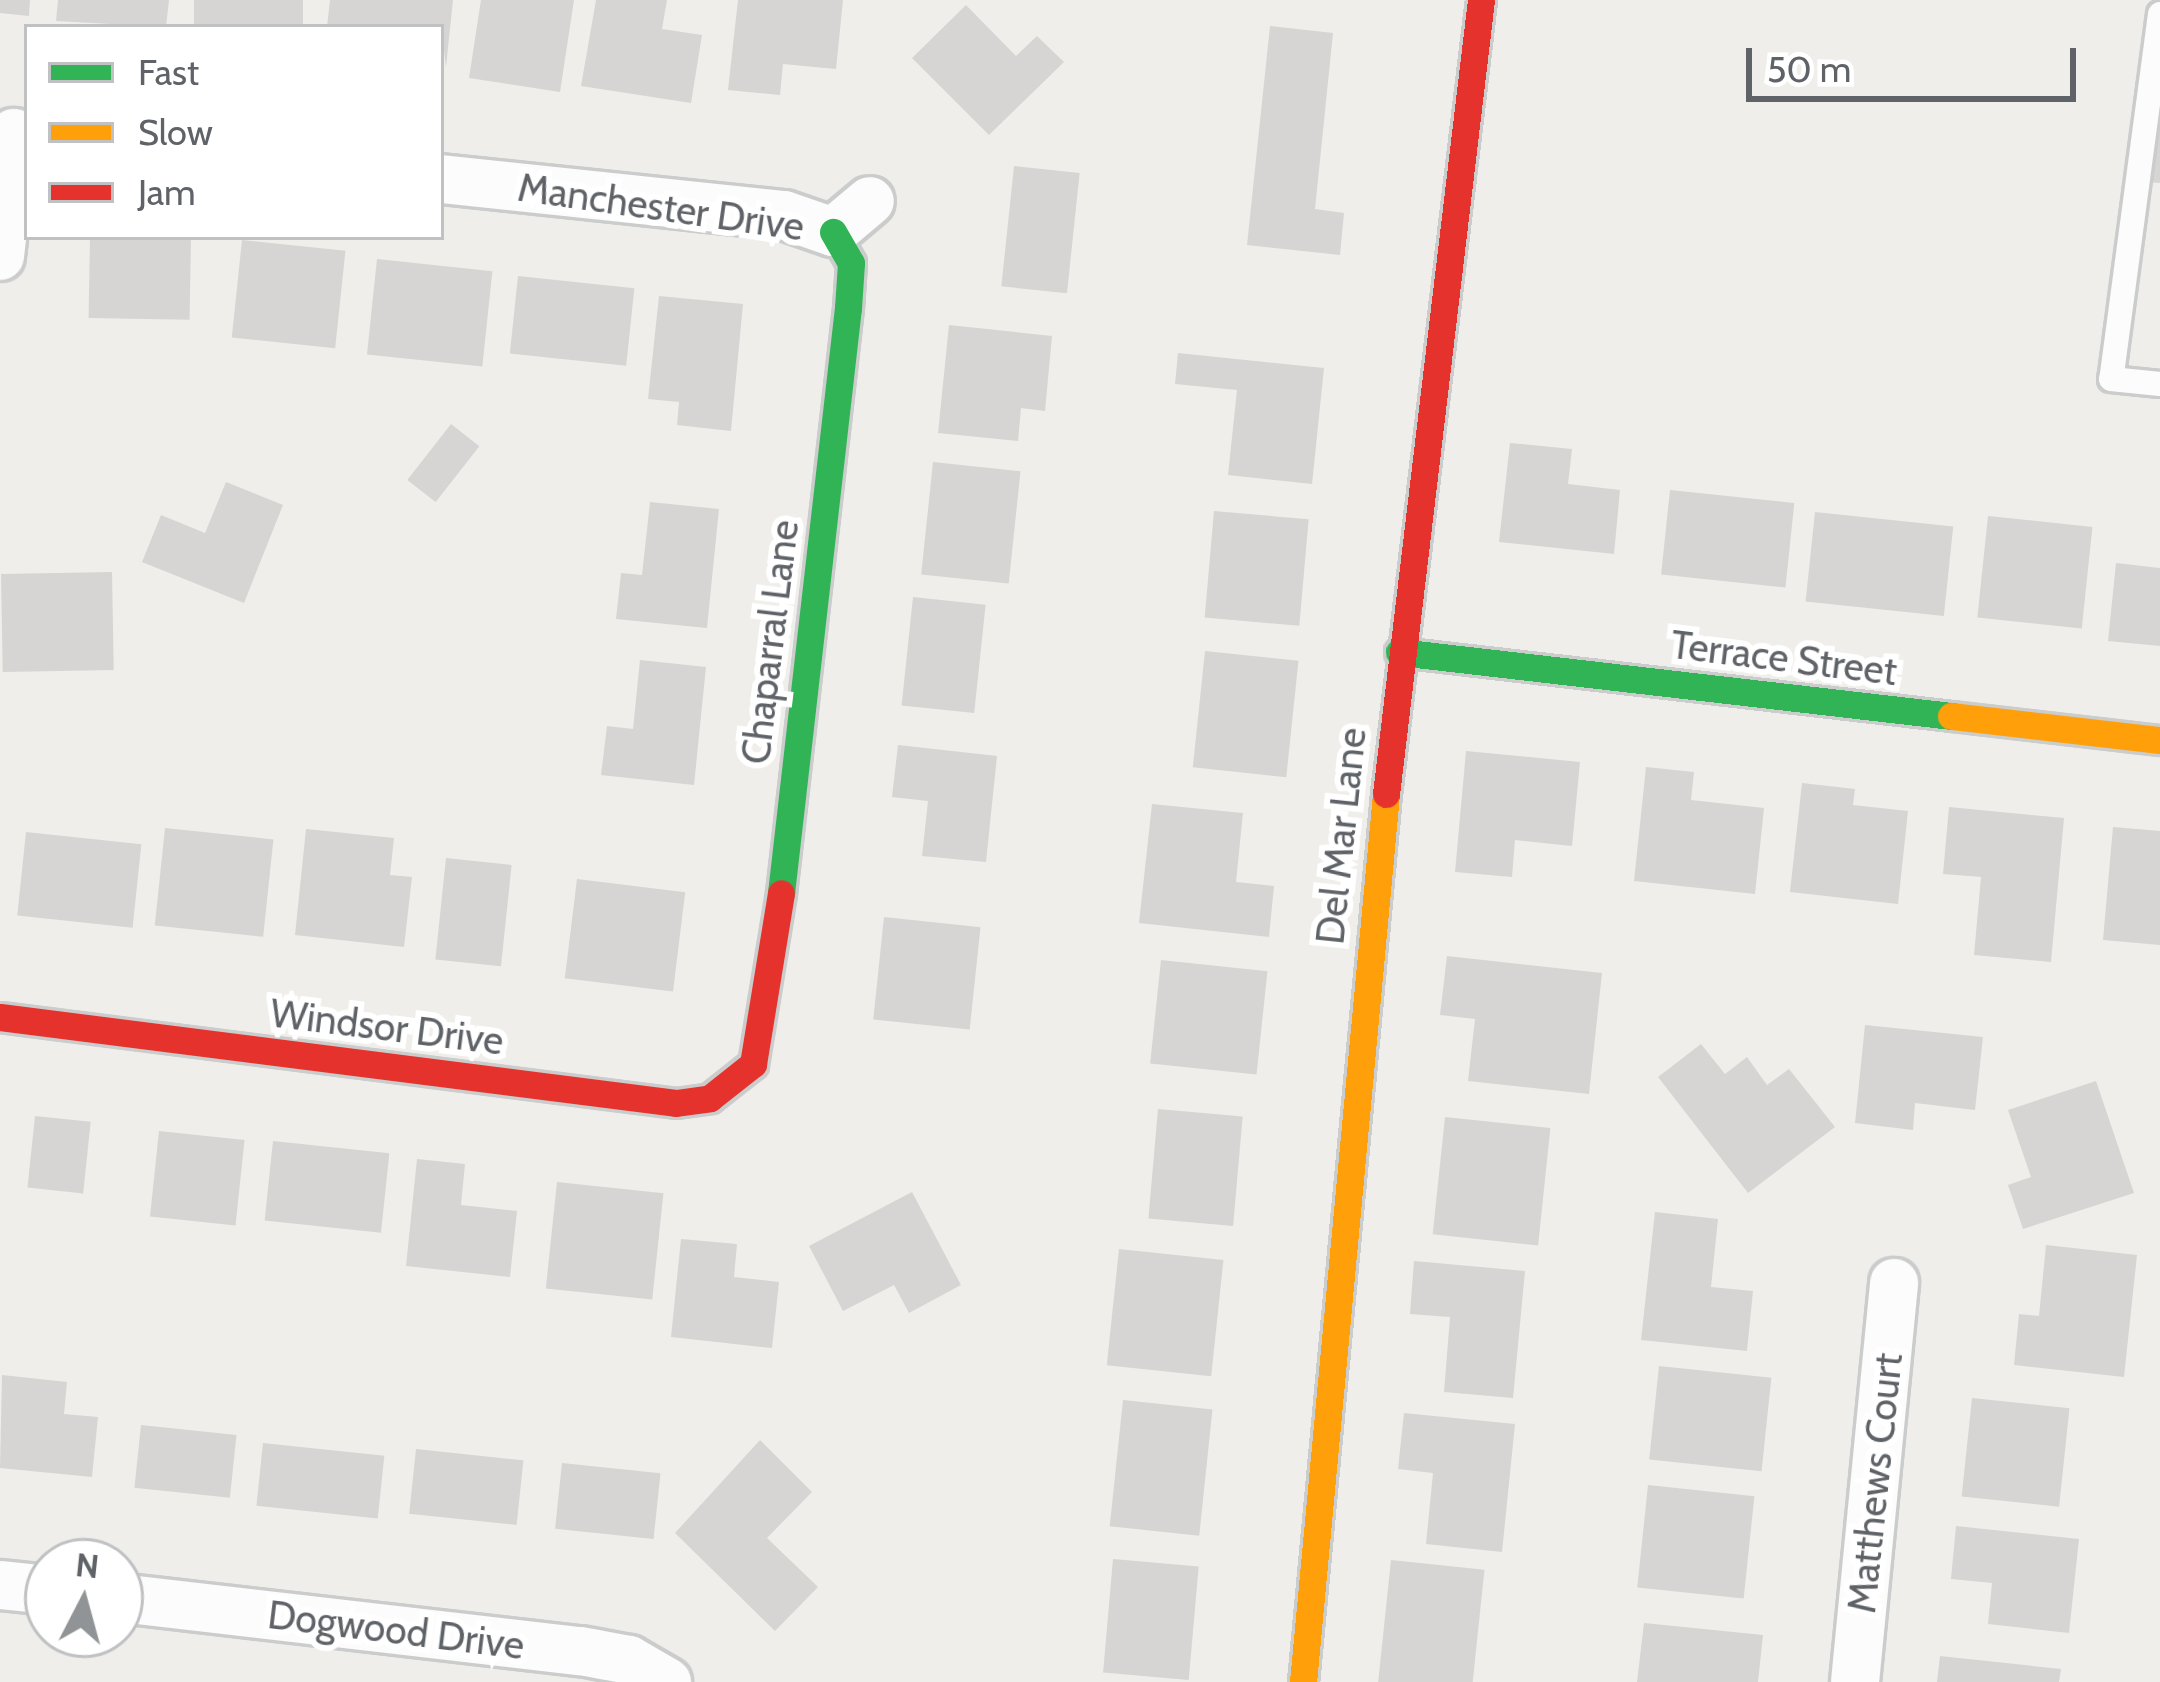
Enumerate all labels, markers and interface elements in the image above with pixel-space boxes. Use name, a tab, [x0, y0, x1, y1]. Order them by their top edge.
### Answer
legend	[24, 24, 444, 240]
scale bar	[1752, 24, 2082, 98]
text: 50 m	[1767, 47, 1851, 91]
text: Fast	[138, 50, 199, 94]
text: Slow	[138, 110, 213, 154]
street label: Manchester Drive	[515, 164, 807, 250]
text: Jam	[138, 170, 196, 214]
street label: Chaparral Lane	[732, 517, 808, 767]
street label: Terrace Street	[1668, 621, 1900, 695]
street label: Del Mar Lane	[1306, 725, 1376, 947]
street label: Windsor Drive	[268, 989, 506, 1065]
street label: Matthews Court	[1838, 1351, 1912, 1615]
north arrow	[24, 1538, 144, 1658]
text: N	[74, 1544, 101, 1586]
street label: Dogwood Drive	[265, 1591, 527, 1669]

